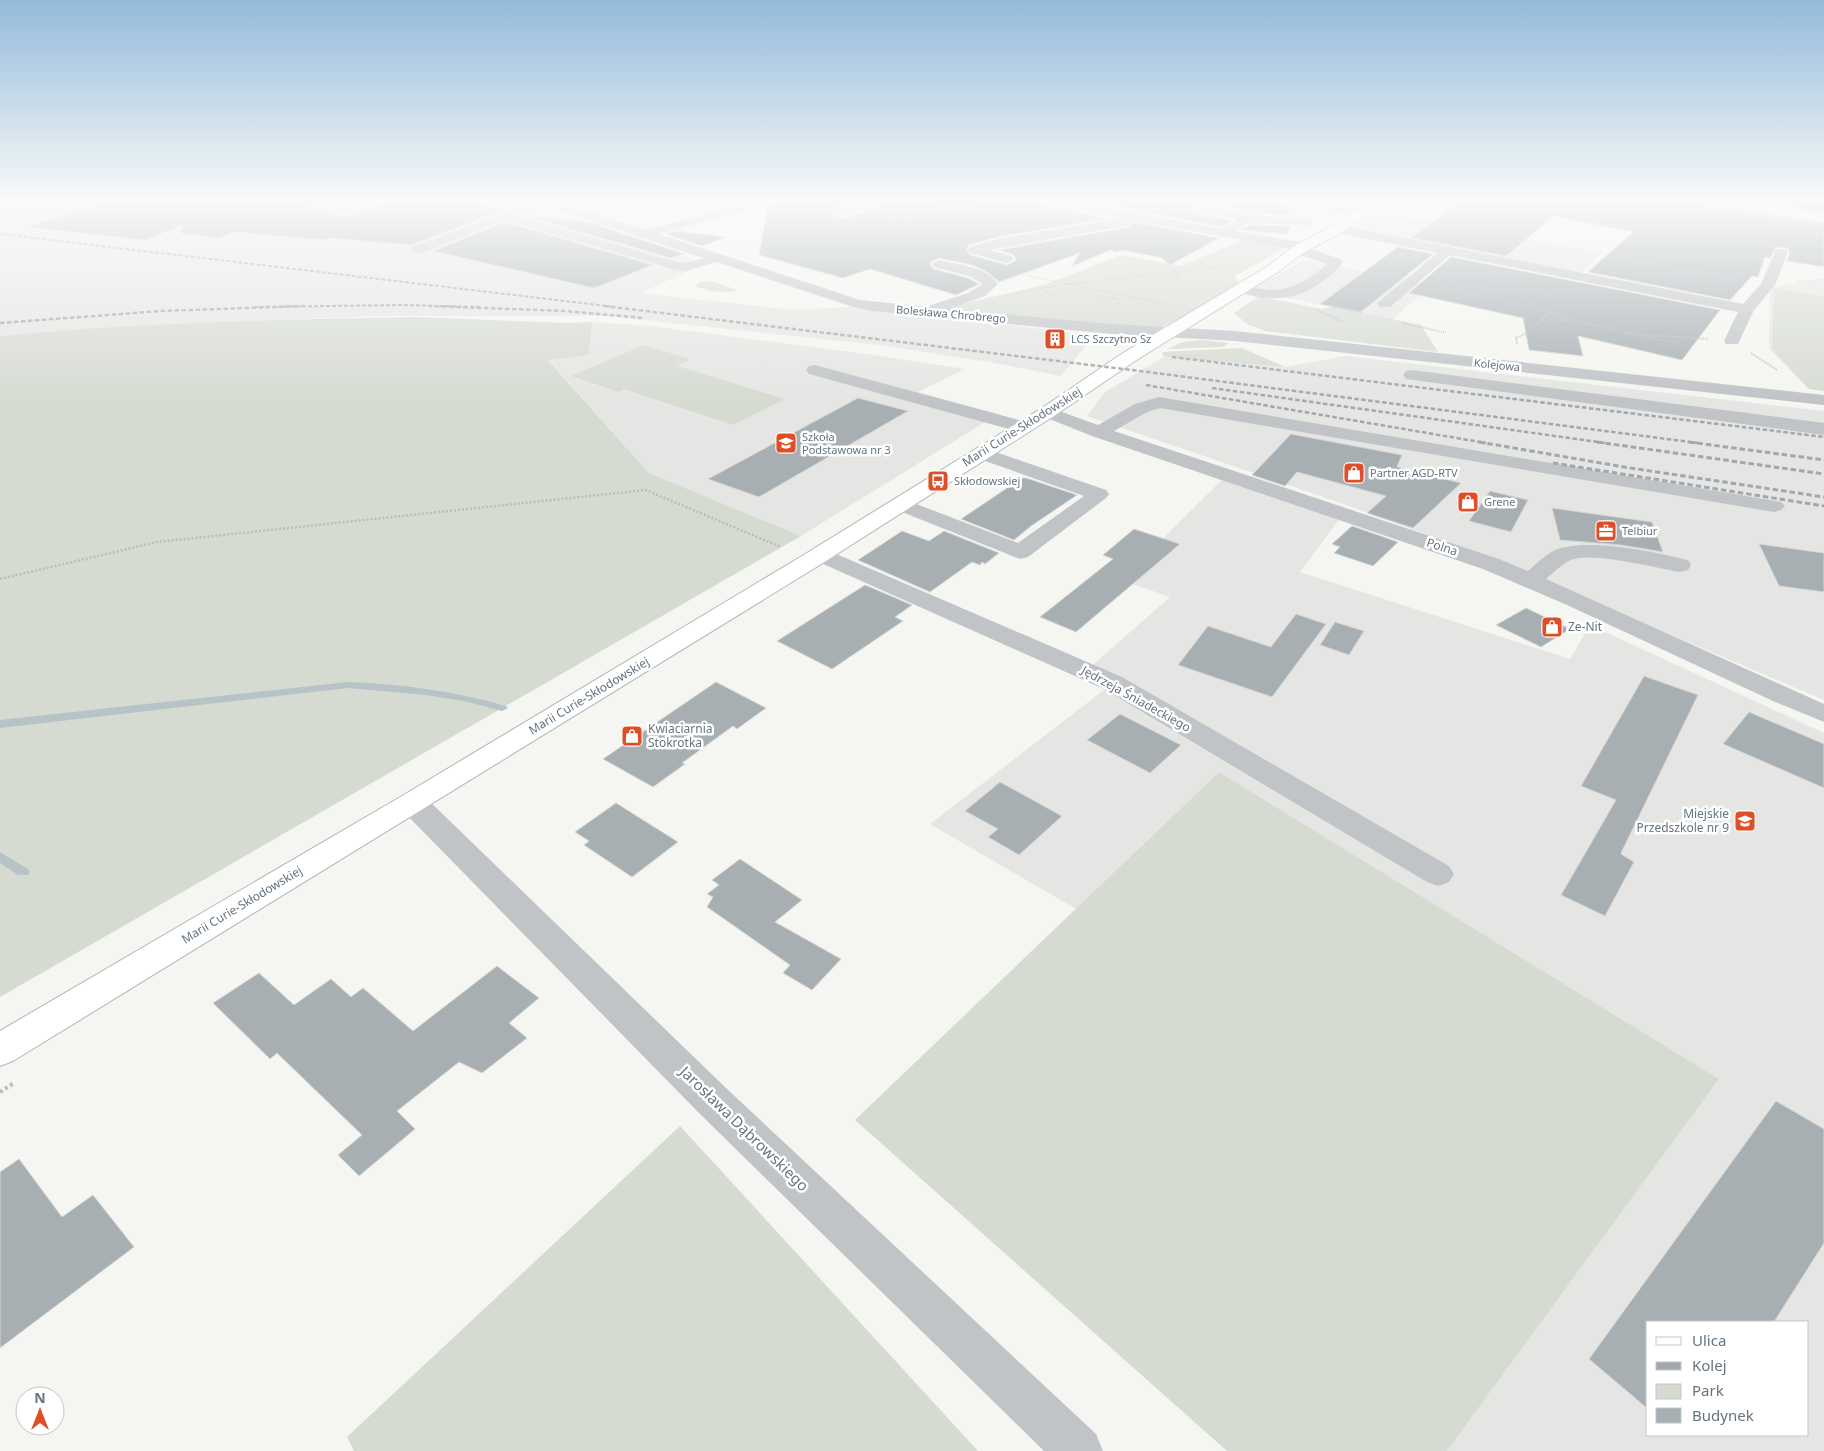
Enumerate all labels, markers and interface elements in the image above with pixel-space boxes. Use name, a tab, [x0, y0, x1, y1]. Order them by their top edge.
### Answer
street label: Bolesława Chrobrego	[895, 301, 1007, 326]
building icon: LCS Szczytno Sz	[1043, 327, 1067, 351]
place label: LCS Szczytno Sz	[1071, 331, 1151, 346]
street label: Kolejowa	[1473, 355, 1521, 374]
street label: Marii Curie-Skłodowskiej	[959, 383, 1085, 470]
place label: Szkoła Podstawowa nr 3	[802, 429, 891, 457]
school or university icon: Szkoła Podstawowa nr 3	[774, 431, 798, 455]
shop icon: Partner AGD-RTV	[1342, 461, 1366, 485]
place label: Partner AGD-RTV	[1370, 465, 1458, 480]
bus stop icon: Skłodowskiej	[926, 469, 950, 493]
place label: Skłodowskiej	[954, 473, 1020, 488]
shop icon: Grene	[1456, 490, 1480, 514]
place label: Grene	[1484, 494, 1516, 509]
office icon: Telbiur	[1594, 519, 1618, 543]
place label: Telbiur	[1622, 523, 1658, 538]
street label: Polna	[1424, 534, 1460, 560]
shop icon: Ze-Nit	[1540, 615, 1564, 639]
place label: Ze-Nit	[1568, 618, 1603, 635]
street label: Marii Curie-Skłodowskiej	[525, 653, 652, 738]
street label: Jędrzeja Śniadeckiego	[1078, 661, 1194, 736]
place label: Kwiaciarnia Stokrotka	[648, 720, 712, 751]
shop icon: Kwiaciarnia Stokrotka	[620, 724, 644, 748]
place label: Miejskie Przedszkole nr 9	[1637, 805, 1729, 836]
school or university icon: Miejskie Przedszkole nr 9	[1733, 809, 1757, 833]
street label: Marii Curie-Skłodowskiej	[178, 862, 305, 947]
street label: Jarosława Dąbrowskiego	[674, 1060, 813, 1195]
legend	[1646, 1321, 1809, 1436]
text: Ulica	[1692, 1330, 1726, 1350]
text: Kolej	[1692, 1355, 1727, 1375]
text: Park	[1692, 1380, 1724, 1400]
north arrow	[15, 1386, 65, 1436]
text: N	[34, 1388, 46, 1407]
text: Budynek	[1692, 1405, 1754, 1425]

